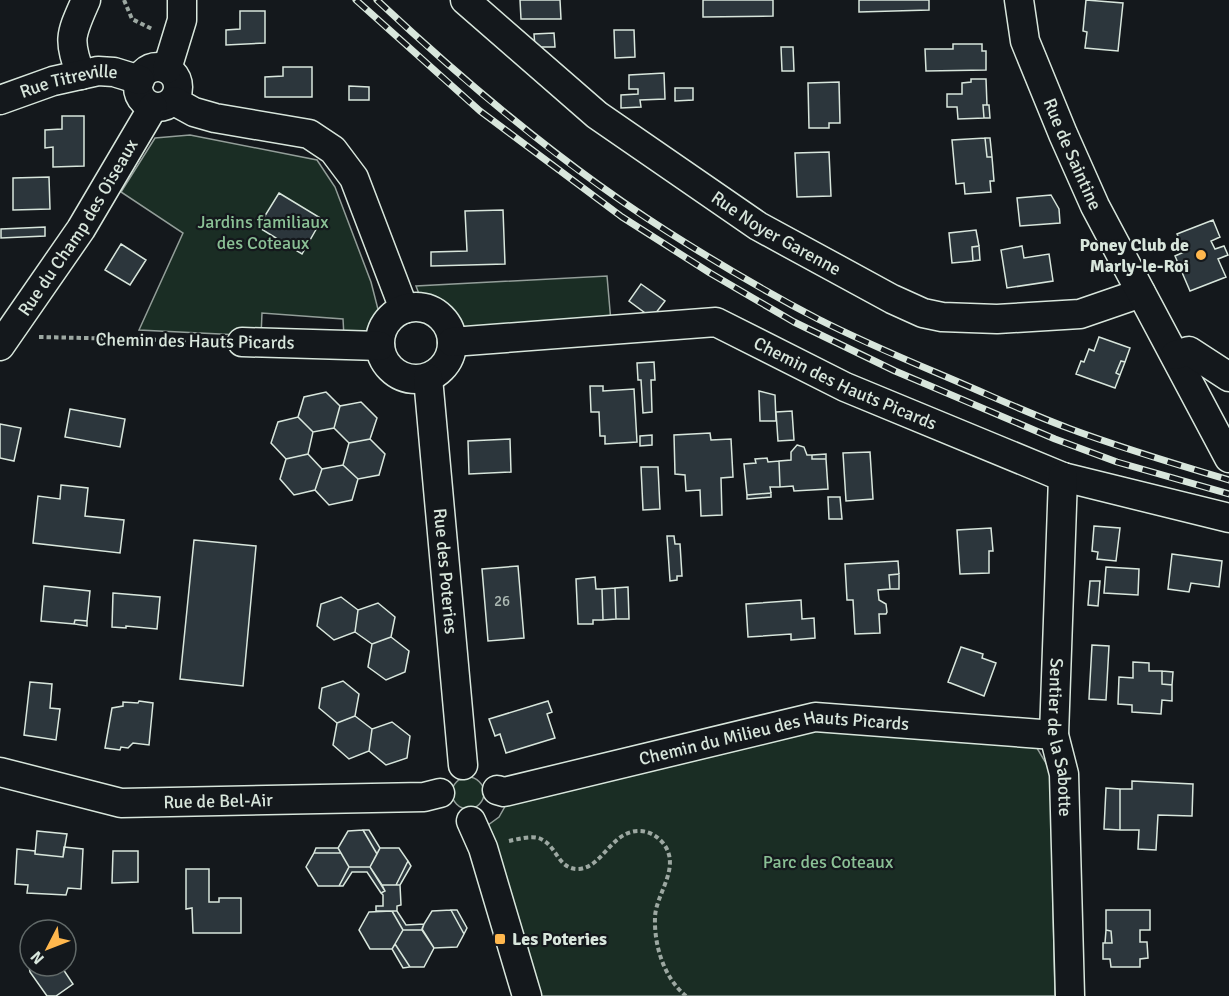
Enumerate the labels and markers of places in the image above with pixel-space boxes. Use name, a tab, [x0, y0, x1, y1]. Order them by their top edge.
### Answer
place label: Poney Club de Marly-le-Roi	[1079, 234, 1189, 277]
marker: Poney Club de Marly-le-Roi	[1194, 248, 1208, 262]
place label: Les Poteries	[512, 928, 607, 950]
marker: Les Poteries	[493, 932, 507, 946]

